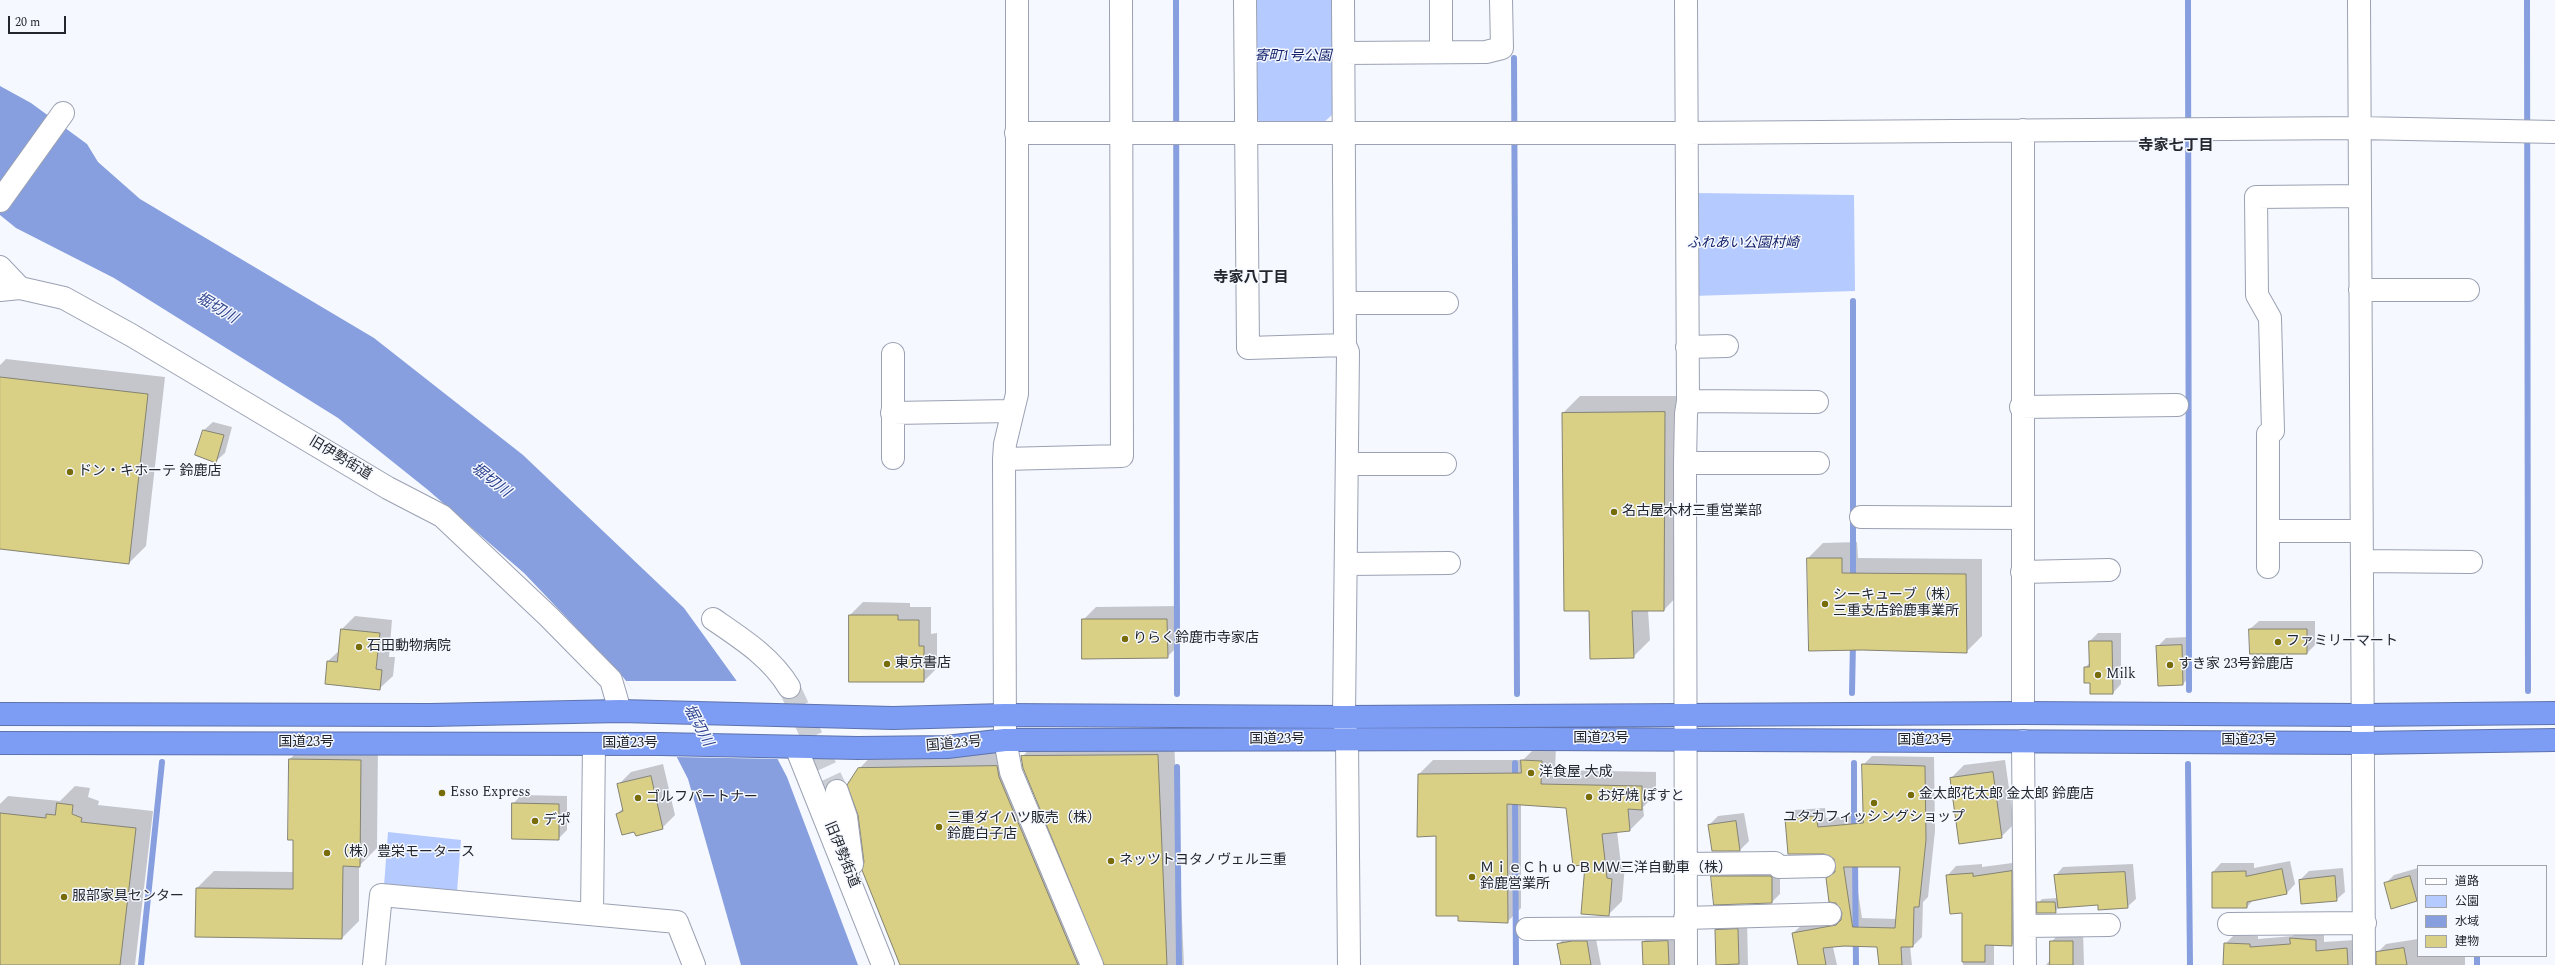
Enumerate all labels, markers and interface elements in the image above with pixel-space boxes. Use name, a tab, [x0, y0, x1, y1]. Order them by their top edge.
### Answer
scale bar	[10, 8, 68, 34]
text: 20 m	[15, 13, 40, 32]
park label: 寄町1号公園	[1255, 49, 1331, 65]
district label: 寺家七丁目	[2139, 138, 2213, 156]
park label: ふれあい公園村崎	[1687, 236, 1799, 252]
district label: 寺家八丁目	[1214, 270, 1288, 288]
water label: 堀切川	[192, 290, 240, 328]
street label: 旧伊勢街道	[306, 434, 374, 484]
water label: 堀切川	[467, 460, 513, 502]
place label: ドン・キホーテ 鈴鹿店	[78, 464, 221, 480]
marker: ドン・キホーテ 鈴鹿店	[65, 467, 75, 477]
place label: 名古屋木材三重営業部	[1622, 504, 1762, 520]
marker: 名古屋木材三重営業部	[1609, 507, 1619, 517]
place label: シーキューブ（株） 三重支店鈴鹿事業所	[1833, 588, 1959, 620]
marker: シーキューブ（株） 三重支店鈴鹿事業所	[1820, 599, 1830, 609]
place label: りらく鈴鹿市寺家店	[1133, 631, 1259, 647]
marker: りらく鈴鹿市寺家店	[1120, 634, 1130, 644]
place label: ファミリーマート	[2286, 634, 2398, 650]
marker: ファミリーマート	[2273, 637, 2283, 647]
place label: 石田動物病院	[367, 639, 451, 655]
marker: 石田動物病院	[354, 642, 364, 652]
place label: 東京書店	[895, 656, 951, 672]
place label: すき家 23号鈴鹿店	[2178, 657, 2293, 673]
marker: 東京書店	[882, 659, 892, 669]
marker: すき家 23号鈴鹿店	[2165, 660, 2175, 670]
place label: Milk	[2106, 667, 2136, 683]
marker: Milk	[2093, 670, 2103, 680]
water label: 堀切川	[678, 702, 716, 750]
street label: 国道23号	[1573, 731, 1629, 747]
street label: 国道23号	[1249, 732, 1305, 748]
street label: 国道23号	[1897, 733, 1953, 749]
street label: 国道23号	[2221, 733, 2277, 749]
street label: 国道23号	[925, 734, 983, 756]
street label: 国道23号	[278, 735, 334, 751]
street label: 国道23号	[602, 736, 658, 752]
place label: 洋食屋 大成	[1539, 765, 1612, 781]
marker: 洋食屋 大成	[1526, 768, 1536, 778]
place label: Esso Express	[450, 785, 530, 801]
place label: 金太郎花太郎 金太郎 鈴鹿店	[1919, 787, 2094, 803]
marker: Esso Express	[437, 788, 447, 798]
place label: お好焼 ぽすと	[1597, 789, 1684, 805]
place label: ゴルフパートナー	[646, 790, 758, 806]
marker: 金太郎花太郎 金太郎 鈴鹿店	[1906, 790, 1916, 800]
marker: お好焼 ぽすと	[1584, 792, 1594, 802]
marker: ゴルフパートナー	[633, 793, 643, 803]
marker: ユタカフィッシングショップ	[1869, 798, 1879, 808]
place label: ユタカフィッシングショップ	[1783, 810, 1965, 826]
place label: 三重ダイハツ販売（株） 鈴鹿白子店	[947, 811, 1101, 844]
place label: デポ	[543, 813, 571, 829]
marker: デポ	[530, 816, 540, 826]
street label: 旧伊勢街道	[820, 819, 862, 891]
marker: 三重ダイハツ販売（株） 鈴鹿白子店	[934, 822, 944, 832]
place label: （株）豊栄モータース	[335, 845, 475, 861]
marker: （株）豊栄モータース	[322, 848, 332, 858]
place label: ネッツトヨタノヴェル三重	[1119, 853, 1287, 869]
marker: ネッツトヨタノヴェル三重	[1106, 856, 1116, 866]
place label: ＭｉｅＣｈｕｏＢＭＷ三洋自動車（株） 鈴鹿営業所	[1480, 861, 1732, 894]
legend	[2417, 865, 2547, 957]
marker: ＭｉｅＣｈｕｏＢＭＷ三洋自動車（株） 鈴鹿営業所	[1467, 872, 1477, 882]
text: 道路	[2455, 872, 2479, 891]
place label: 服部家具センター	[72, 889, 184, 905]
marker: 服部家具センター	[59, 892, 69, 902]
text: 公園	[2455, 892, 2479, 911]
text: 水域	[2455, 912, 2479, 931]
text: 建物	[2455, 932, 2479, 951]

